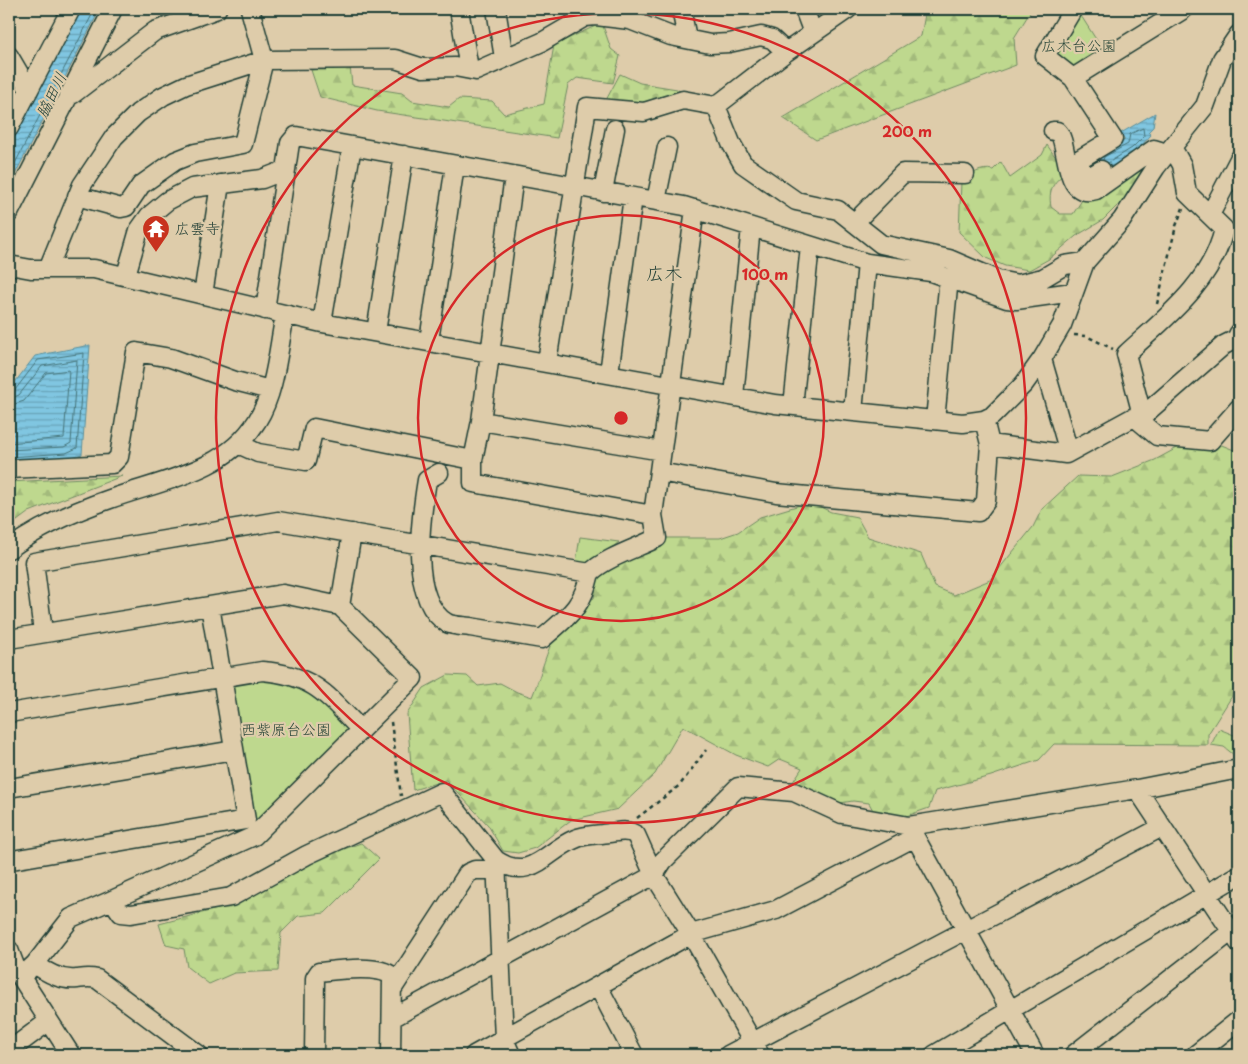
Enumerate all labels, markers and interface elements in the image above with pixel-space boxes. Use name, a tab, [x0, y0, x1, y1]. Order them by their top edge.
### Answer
park label: 広木台公園	[1041, 33, 1117, 56]
water label: 脇田川	[29, 68, 71, 121]
text: 200 m	[882, 119, 932, 142]
temple icon: 広雲寺	[141, 214, 171, 253]
place label: 広雲寺	[175, 216, 220, 239]
district label: 広木	[646, 259, 682, 286]
text: 100 m	[742, 262, 788, 285]
centre of rings	[612, 409, 630, 427]
park label: 西紫原台公園	[241, 717, 331, 740]

